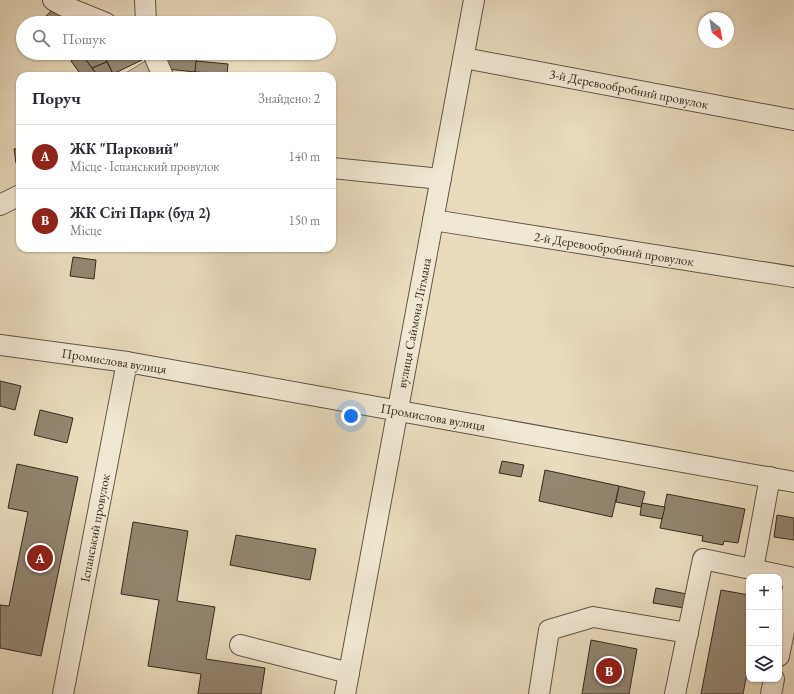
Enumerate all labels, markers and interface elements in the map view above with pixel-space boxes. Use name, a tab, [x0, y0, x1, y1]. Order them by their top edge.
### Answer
north arrow	[698, 12, 734, 48]
search box	[16, 16, 336, 60]
icon: search	[30, 27, 52, 49]
text: Пошук	[62, 29, 106, 48]
street label: 3-й Деревообробний провулок	[548, 65, 711, 113]
text: Поруч	[32, 87, 81, 109]
text: Знайдено: 2	[258, 90, 320, 107]
text: ЖК "Парковий"	[70, 139, 179, 158]
text: A	[40, 148, 50, 165]
text: 140 m	[289, 148, 320, 165]
text: Місце · Іспанський провулок	[70, 158, 220, 175]
text: ЖК Сіті Парк (буд 2)	[70, 203, 210, 222]
text: B	[41, 212, 49, 229]
text: 150 m	[289, 212, 320, 229]
text: Місце	[70, 222, 102, 239]
street label: 2-й Деревообробний провулок	[533, 228, 696, 270]
street label: вулиця Саймона Літмана	[393, 256, 435, 390]
street label: Промислова вулиця	[60, 344, 168, 378]
street label: Промислова вулиця	[379, 399, 487, 435]
your location	[341, 406, 361, 426]
street label: Іспанський провулок	[76, 472, 114, 584]
pin: A	[27, 543, 53, 573]
map controls	[746, 574, 782, 682]
button: +	[746, 574, 782, 610]
button: −	[746, 610, 782, 646]
button: layers	[746, 646, 782, 682]
pin: B	[596, 656, 622, 686]

